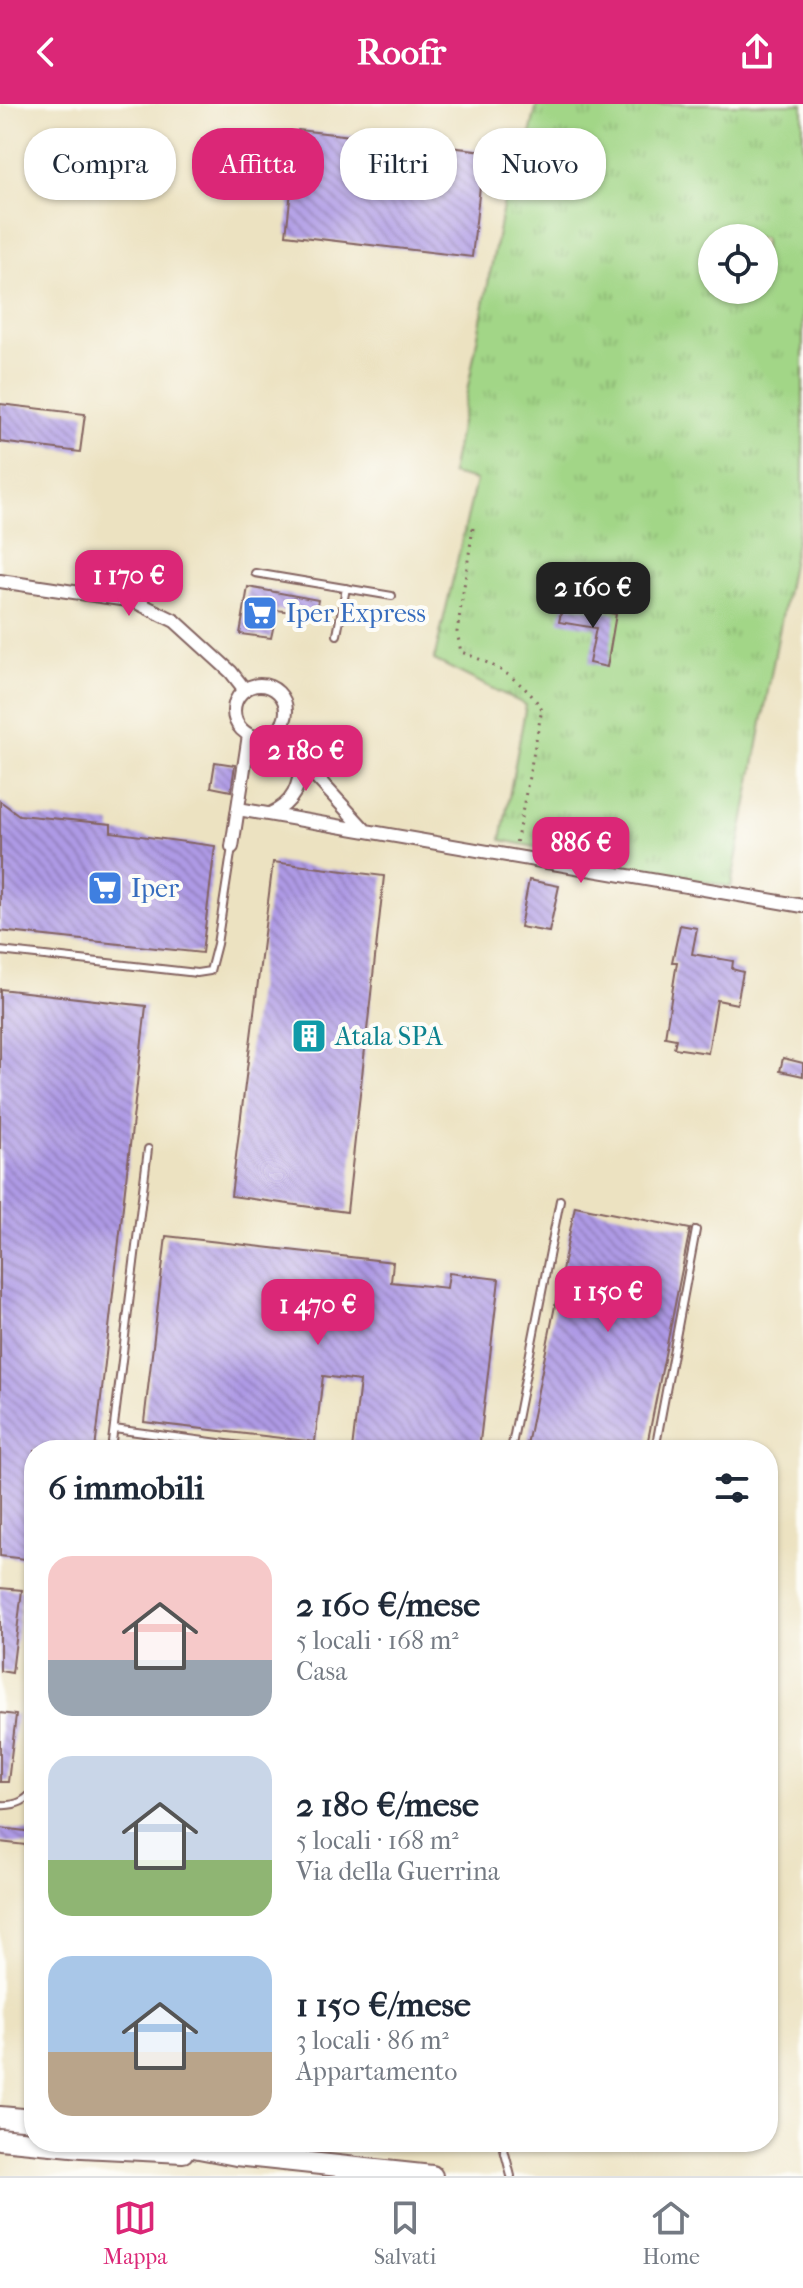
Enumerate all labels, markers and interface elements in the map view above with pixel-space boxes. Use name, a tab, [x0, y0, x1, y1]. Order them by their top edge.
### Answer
icon: back	[24, 30, 68, 74]
icon: share	[735, 30, 779, 74]
text: Roofr	[357, 31, 446, 73]
chip: Compra	[24, 128, 176, 200]
chip: Affitta	[192, 128, 324, 200]
chip: Filtri	[340, 128, 457, 200]
chip: Nuovo	[473, 128, 606, 200]
map controls	[698, 224, 778, 304]
button: locate	[698, 224, 778, 304]
pin: 1 170 €	[55, 550, 203, 618]
text: 1 170 €	[93, 560, 165, 591]
pin: 2 160 €	[519, 562, 667, 630]
text: 2 160 €	[554, 572, 632, 603]
supermarket icon: Iper Express	[241, 594, 279, 632]
place label: Iper Express	[286, 598, 426, 629]
pin: 2 180 €	[232, 725, 380, 793]
text: 2 180 €	[268, 735, 344, 766]
pin: 886 €	[525, 817, 637, 885]
text: 886 €	[550, 827, 612, 858]
supermarket icon: Iper	[86, 869, 124, 907]
place label: Iper	[131, 873, 179, 904]
building icon: Atala SPA	[290, 1017, 328, 1055]
place label: Atala SPA	[334, 1021, 444, 1052]
pin: 1 150 €	[534, 1266, 682, 1334]
text: 1 150 €	[573, 1276, 643, 1307]
pin: 1 470 €	[244, 1279, 392, 1347]
text: 1 470 €	[279, 1289, 357, 1320]
icon: filters	[710, 1466, 754, 1510]
text: 6 immobili	[48, 1468, 204, 1508]
text: 2 160 €/mese	[296, 1585, 480, 1625]
icon: home	[112, 1588, 208, 1684]
text: 5 locali · 168 m²	[296, 1625, 459, 1656]
text: Casa	[296, 1656, 347, 1687]
text: 2 180 €/mese	[296, 1785, 479, 1825]
icon: home	[112, 1788, 208, 1884]
text: 5 locali · 168 m²	[296, 1825, 459, 1856]
text: Via della Guerrina	[296, 1856, 500, 1887]
text: 1 150 €/mese	[296, 1985, 471, 2025]
icon: home	[112, 1988, 208, 2084]
text: 3 locali · 86 m²	[296, 2025, 449, 2056]
text: Appartamento	[296, 2056, 457, 2087]
tab: Mappa	[103, 2196, 167, 2270]
tab: Salvati	[374, 2196, 436, 2270]
tab: Home	[643, 2196, 700, 2270]

